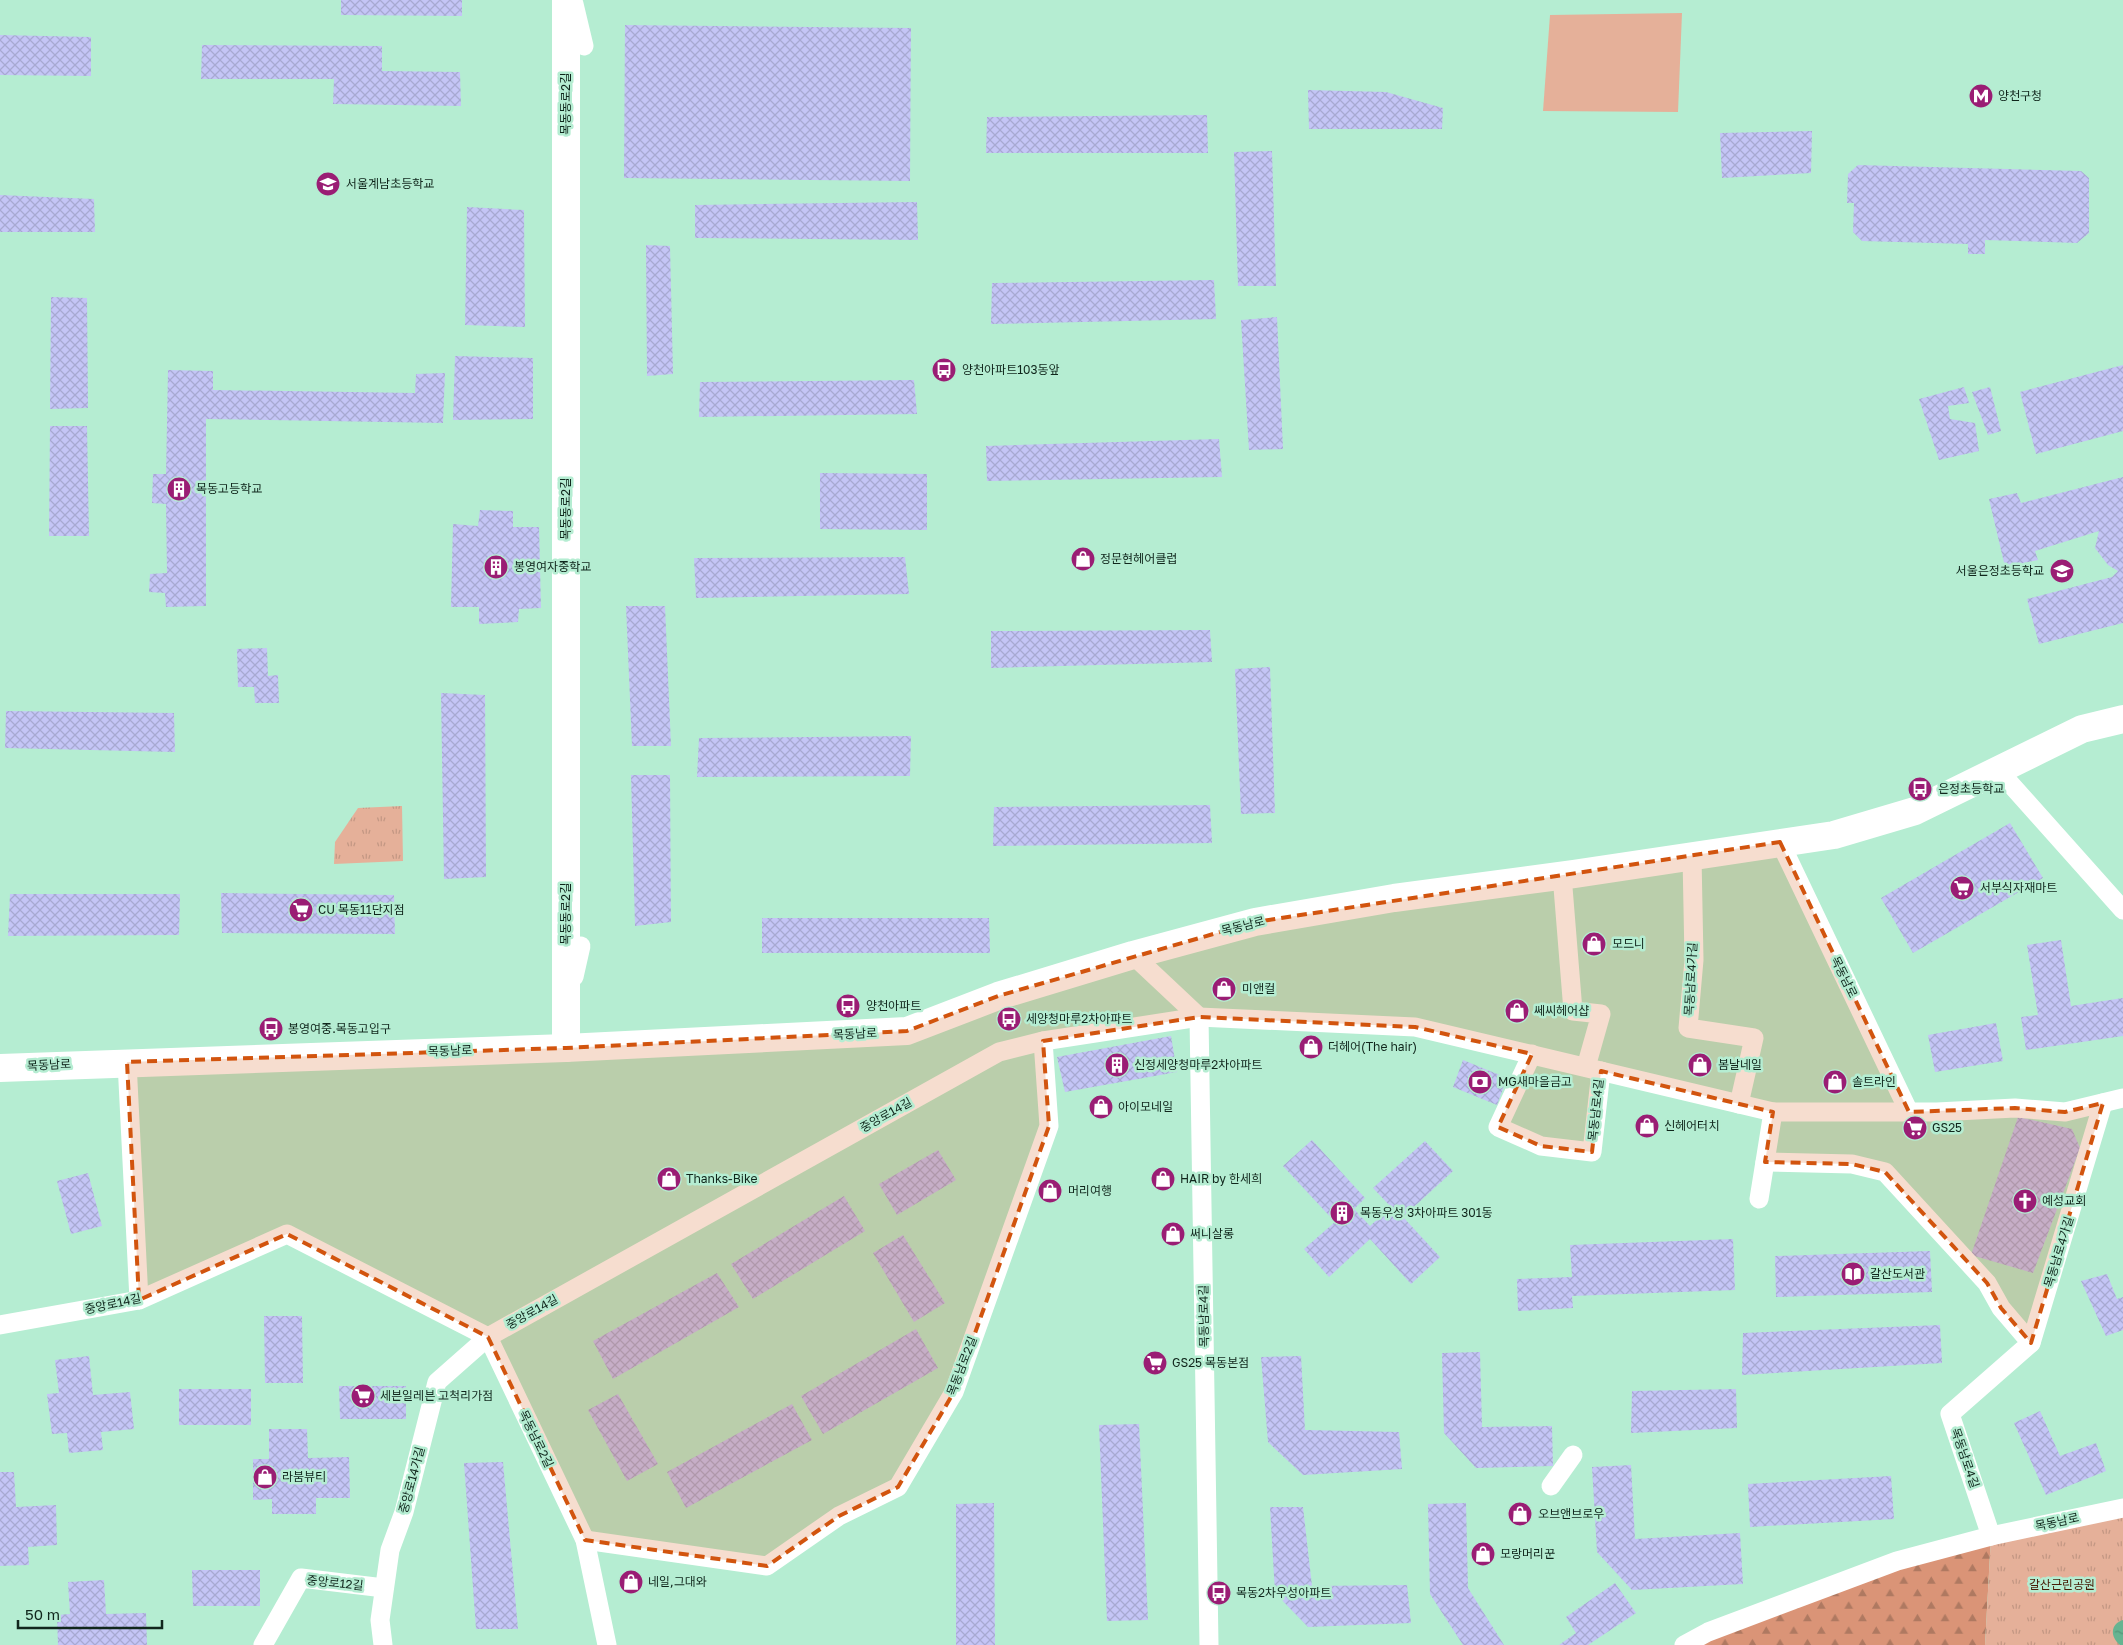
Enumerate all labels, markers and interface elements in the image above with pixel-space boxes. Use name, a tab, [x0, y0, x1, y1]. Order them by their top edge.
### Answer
street label: 목동동로2길	[558, 73, 573, 135]
metro station icon: 양천구청	[1968, 83, 1994, 109]
place label: 양천구청	[1998, 88, 2042, 103]
school or university icon: 서울계남초등학교	[315, 171, 341, 197]
place label: 서울계남초등학교	[346, 176, 434, 191]
bus stop icon: 양천아파트103동앞	[931, 357, 957, 383]
place label: 양천아파트103동앞	[962, 362, 1060, 377]
building icon: 목동고등학교	[166, 476, 192, 502]
street label: 목동동로2길	[558, 478, 573, 540]
place label: 목동고등학교	[196, 481, 262, 496]
shop icon: 정문현헤어클럽	[1070, 546, 1096, 572]
place label: 정문현헤어클럽	[1100, 551, 1177, 566]
building icon: 봉영여자중학교	[483, 554, 509, 580]
school or university icon: 서울은정초등학교	[2049, 558, 2075, 584]
place label: 봉영여자중학교	[514, 559, 591, 574]
place label: 서울은정초등학교	[1956, 563, 2044, 578]
bus stop icon: 은정초등학교	[1907, 776, 1933, 802]
place label: 은정초등학교	[1938, 781, 2004, 796]
supermarket icon: 서부식자재마트	[1949, 875, 1975, 901]
place label: 서부식자재마트	[1980, 880, 2057, 895]
street label: 목동동로2길	[558, 883, 573, 945]
supermarket icon: CU 목동11단지점	[288, 897, 314, 923]
place label: CU 목동11단지점	[318, 902, 405, 917]
street label: 목동남로	[1220, 913, 1266, 938]
shop icon: 모드니	[1581, 931, 1607, 957]
place label: 모드니	[1612, 936, 1645, 951]
street label: 목동남로4가길	[1681, 942, 1700, 1016]
street label: 목동남로	[1828, 954, 1861, 1000]
shop icon: 미앤컬	[1211, 976, 1237, 1002]
place label: 미앤컬	[1242, 981, 1275, 996]
bus stop icon: 양천아파트	[835, 993, 861, 1019]
place label: 양천아파트	[866, 998, 921, 1013]
shop icon: 쎄씨헤어샵	[1504, 998, 1530, 1024]
place label: 쎄씨헤어샵	[1534, 1003, 1589, 1018]
bus stop icon: 세양청마루2차아파트	[996, 1006, 1022, 1032]
place label: 세양청마루2차아파트	[1026, 1011, 1132, 1026]
bus stop icon: 봉영여중.목동고입구	[258, 1016, 284, 1042]
place label: 봉영여중.목동고입구	[288, 1021, 391, 1036]
street label: 목동남로	[833, 1025, 877, 1042]
shop icon: 더헤어(The hair)	[1298, 1034, 1324, 1060]
place label: 더헤어(The hair)	[1328, 1039, 1417, 1054]
street label: 목동남로	[428, 1042, 472, 1059]
building icon: 신정세양청마루2차아파트	[1104, 1052, 1130, 1078]
shop icon: 봄날네일	[1687, 1052, 1713, 1078]
street label: 목동남로	[27, 1056, 71, 1073]
place label: 신정세양청마루2차아파트	[1134, 1057, 1262, 1072]
place label: 봄날네일	[1718, 1057, 1762, 1072]
bank icon: MG새마을금고	[1467, 1069, 1493, 1095]
shop icon: 솔트라인	[1822, 1069, 1848, 1095]
place label: MG새마을금고	[1498, 1074, 1572, 1089]
place label: 솔트라인	[1852, 1074, 1896, 1089]
street label: 목동남로4길	[1585, 1078, 1606, 1142]
street label: 중앙로14길	[857, 1094, 914, 1135]
shop icon: 아이모네일	[1088, 1094, 1114, 1120]
place label: 아이모네일	[1118, 1099, 1173, 1114]
shop icon: 신헤어터치	[1634, 1113, 1660, 1139]
supermarket icon: GS25	[1902, 1115, 1928, 1141]
place label: 신헤어터치	[1664, 1118, 1719, 1133]
place label: GS25	[1932, 1120, 1962, 1135]
shop icon: Thanks-Bike	[656, 1166, 682, 1192]
shop icon: HAIR by 한세희	[1150, 1166, 1176, 1192]
place label: Thanks-Bike	[686, 1171, 757, 1186]
place label: HAIR by 한세희	[1180, 1171, 1262, 1186]
shop icon: 머리여행	[1037, 1178, 1063, 1204]
place label: 머리여행	[1068, 1183, 1112, 1198]
church icon: 예성교회	[2012, 1188, 2038, 1214]
place label: 예성교회	[2042, 1193, 2086, 1208]
building icon: 목동우성 3차아파트 301동	[1329, 1200, 1355, 1226]
place label: 목동우성 3차아파트 301동	[1360, 1205, 1493, 1220]
street label: 목동남로4가길	[2041, 1214, 2076, 1289]
shop icon: 써니살롱	[1160, 1221, 1186, 1247]
place label: 써니살롱	[1190, 1226, 1234, 1241]
library icon: 갈산도서관	[1840, 1261, 1866, 1287]
place label: 갈산도서관	[1870, 1266, 1925, 1281]
street label: 목동남로4길	[1195, 1285, 1212, 1347]
street label: 중앙로14길	[83, 1290, 142, 1317]
street label: 중앙로14길	[503, 1291, 560, 1332]
street label: 목동남로2길	[943, 1334, 980, 1398]
supermarket icon: GS25 목동본점	[1142, 1350, 1168, 1376]
place label: GS25 목동본점	[1172, 1355, 1249, 1370]
supermarket icon: 세븐일레븐 고척리가점	[350, 1383, 376, 1409]
place label: 세븐일레븐 고척리가점	[380, 1388, 493, 1403]
street label: 목동남로2길	[516, 1408, 557, 1470]
street label: 목동남로4길	[1948, 1426, 1983, 1490]
street label: 중앙로14가길	[395, 1445, 428, 1515]
shop icon: 라붐뷰티	[252, 1464, 278, 1490]
place label: 라붐뷰티	[282, 1469, 326, 1484]
shop icon: 오브앤브로우	[1507, 1501, 1533, 1527]
place label: 오브앤브로우	[1538, 1506, 1604, 1521]
street label: 목동남로	[2034, 1510, 2080, 1533]
shop icon: 모랑머리꾼	[1470, 1541, 1496, 1567]
place label: 모랑머리꾼	[1500, 1546, 1555, 1561]
shop icon: 네일,그대와	[618, 1569, 644, 1595]
street label: 중앙로12길	[306, 1572, 364, 1593]
place label: 네일,그대와	[648, 1574, 707, 1589]
park label: 갈산근린공원	[2029, 1577, 2095, 1592]
bus stop icon: 목동2차우성아파트	[1206, 1580, 1232, 1606]
place label: 목동2차우성아파트	[1236, 1585, 1331, 1600]
scale bar	[18, 1598, 161, 1630]
text: 50 m	[25, 1605, 60, 1623]

